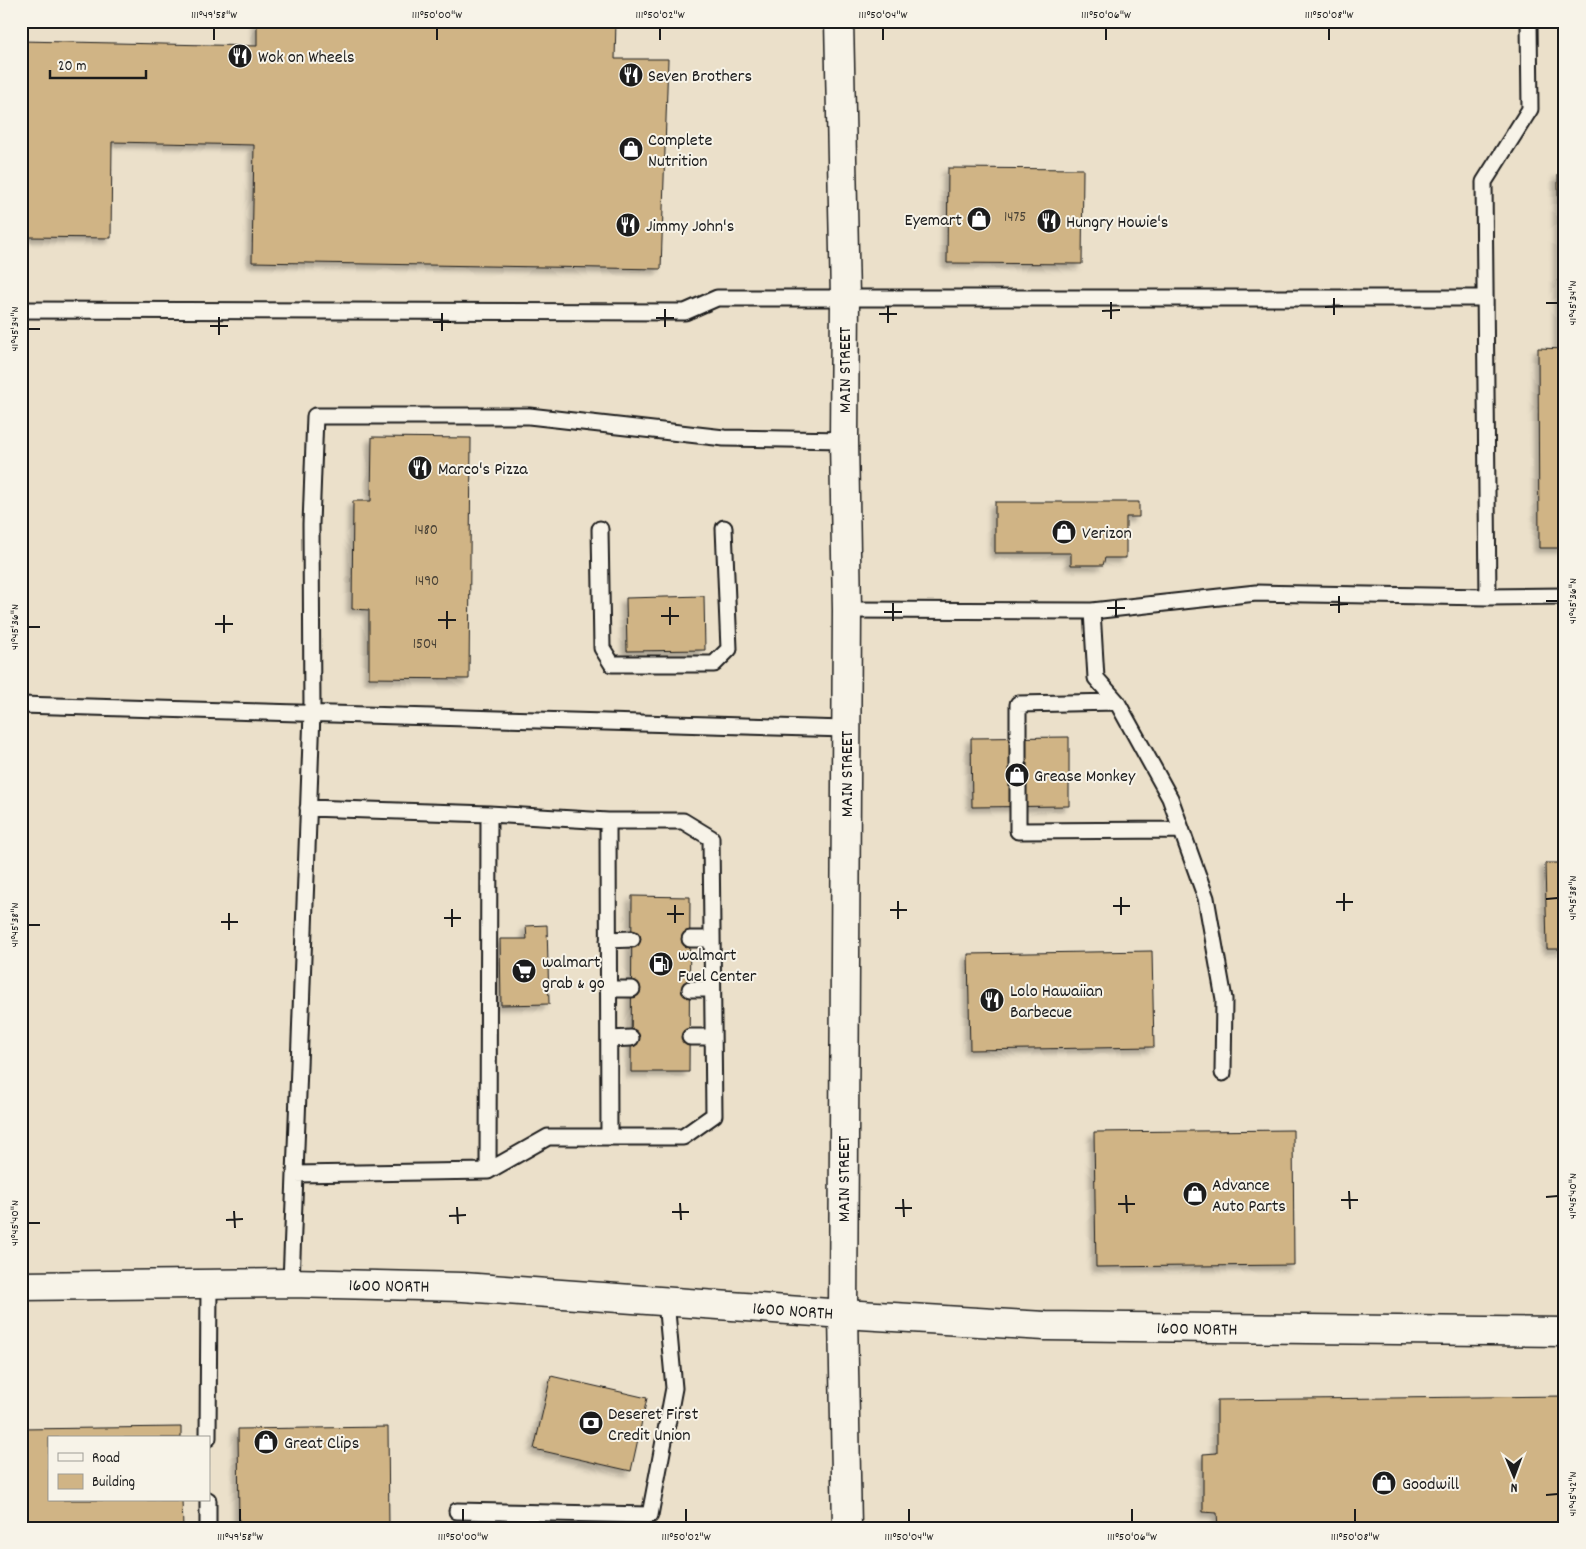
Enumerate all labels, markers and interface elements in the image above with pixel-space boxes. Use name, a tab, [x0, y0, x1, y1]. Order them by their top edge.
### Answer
text: 111°49'58"W	[191, 7, 237, 24]
text: 111°50'00"W	[412, 7, 462, 24]
text: 111°50'02"W	[635, 7, 685, 24]
text: 111°50'04"W	[859, 7, 908, 24]
text: 111°50'06"W	[1081, 7, 1131, 24]
text: 111°50'08"W	[1305, 7, 1353, 24]
restaurant icon: Wok on Wheels	[227, 43, 253, 69]
place label: Wok on Wheels	[258, 46, 355, 71]
scale bar	[50, 48, 146, 80]
text: 20 m	[58, 56, 86, 78]
restaurant icon: Seven Brothers	[618, 62, 644, 88]
place label: Seven Brothers	[648, 65, 752, 90]
place label: Complete Nutrition	[648, 129, 712, 175]
shop icon: Complete Nutrition	[618, 136, 644, 162]
shop icon: Eyemart	[966, 206, 992, 232]
house number: 1475	[1004, 207, 1026, 229]
restaurant icon: Hungry Howie's	[1036, 208, 1062, 234]
place label: Eyemart	[904, 209, 962, 234]
place label: Hungry Howie's	[1066, 211, 1168, 236]
restaurant icon: Jimmy John's	[615, 212, 641, 238]
place label: Jimmy John's	[646, 215, 734, 240]
text: 41°45'34"N	[1565, 280, 1582, 325]
text: 41°45'34"N	[7, 306, 24, 351]
street label: MAIN STREET	[834, 327, 859, 413]
restaurant icon: Marco's Pizza	[407, 455, 433, 481]
place label: Marco's Pizza	[438, 458, 528, 483]
shop icon: Verizon	[1051, 519, 1077, 545]
house number: 1480	[414, 520, 438, 542]
place label: Verizon	[1082, 522, 1132, 547]
house number: 1490	[415, 571, 439, 593]
text: 41°45'36"N	[1565, 578, 1582, 624]
text: 41°45'36"N	[7, 604, 24, 650]
house number: 1504	[413, 634, 437, 656]
street label: MAIN STREET	[836, 731, 861, 817]
shop icon: Grease Monkey	[1004, 762, 1030, 788]
place label: Grease Monkey	[1034, 765, 1136, 790]
text: 41°45'38"N	[1565, 876, 1582, 920]
text: 41°45'38"N	[7, 903, 24, 947]
place label: walmart Fuel Center	[678, 944, 757, 990]
place label: walmart grab & go	[542, 951, 605, 997]
fuel station icon: walmart Fuel Center	[648, 951, 674, 977]
supermarket icon: walmart grab & go	[511, 958, 537, 984]
place label: Lolo Hawaiian Barbecue	[1010, 980, 1103, 1026]
restaurant icon: Lolo Hawaiian Barbecue	[979, 987, 1005, 1013]
street label: MAIN STREET	[833, 1136, 858, 1222]
text: 41°45'40"N	[1565, 1173, 1582, 1219]
place label: Advance Auto Parts	[1212, 1174, 1286, 1220]
shop icon: Advance Auto Parts	[1182, 1181, 1208, 1207]
text: 41°45'40"N	[7, 1200, 24, 1246]
street label: 1600 NORTH	[348, 1274, 430, 1301]
street label: 1600 NORTH	[752, 1297, 834, 1328]
street label: 1600 NORTH	[1156, 1317, 1238, 1344]
place label: Deseret First Credit Union	[608, 1403, 699, 1449]
bank icon: Deseret First Credit Union	[578, 1410, 604, 1436]
shop icon: Great Clips	[253, 1429, 279, 1455]
place label: Great Clips	[284, 1432, 359, 1457]
legend	[48, 1436, 210, 1502]
text: Road	[92, 1448, 120, 1470]
north arrow	[1488, 1452, 1538, 1502]
shop icon: Goodwill	[1371, 1470, 1397, 1496]
text: Building	[92, 1472, 135, 1494]
text: 41°45'42"N	[1565, 1472, 1582, 1516]
place label: Goodwill	[1402, 1473, 1460, 1498]
text: N	[1510, 1477, 1518, 1497]
text: 111°49'58"W	[217, 1529, 263, 1546]
text: 111°50'00"W	[438, 1529, 488, 1546]
text: 111°50'02"W	[661, 1529, 711, 1546]
text: 111°50'04"W	[885, 1529, 934, 1546]
text: 111°50'06"W	[1107, 1529, 1157, 1546]
text: 111°50'08"W	[1331, 1529, 1379, 1546]

